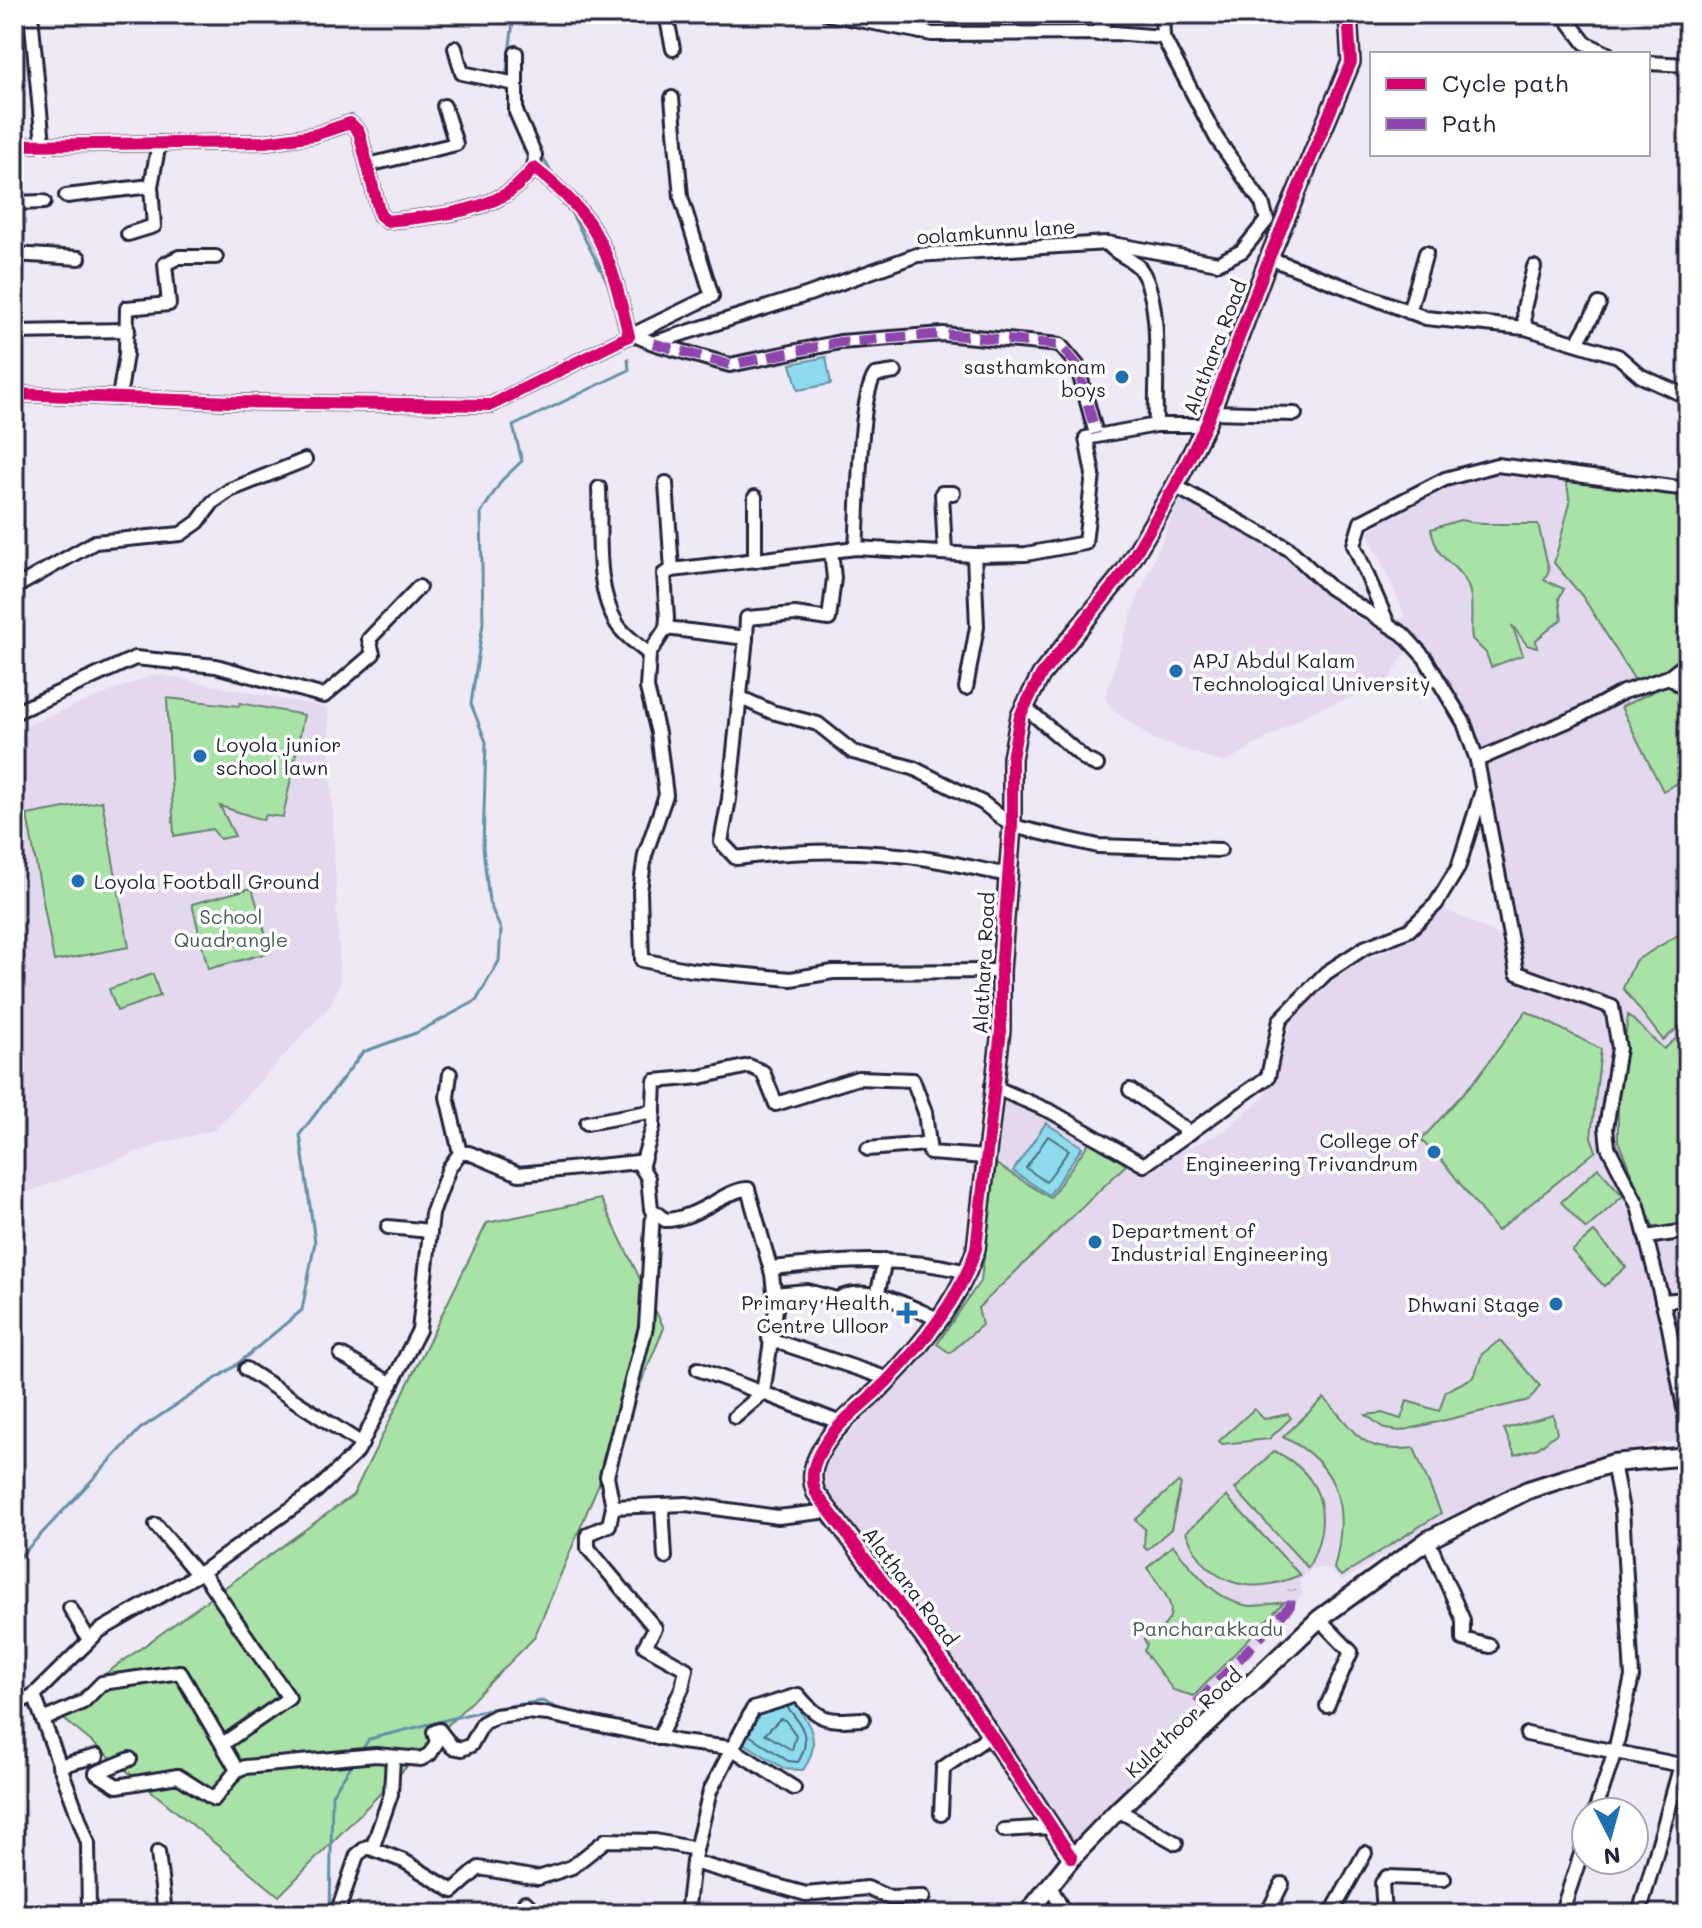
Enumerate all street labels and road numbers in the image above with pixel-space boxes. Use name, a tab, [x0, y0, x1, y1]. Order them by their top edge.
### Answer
street label: oolamkunnu lane	[916, 212, 1076, 250]
street label: Alathara Road	[1176, 276, 1252, 418]
street label: Alathara Road	[966, 891, 1000, 1035]
street label: Alathara Road	[858, 1521, 964, 1651]
street label: Kulathoor Road	[1119, 1661, 1247, 1783]

